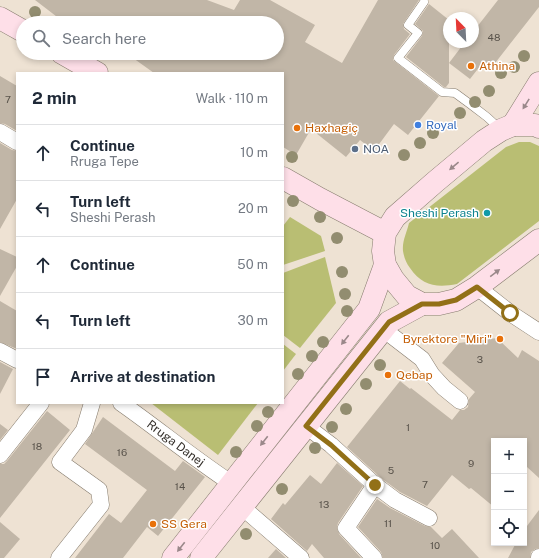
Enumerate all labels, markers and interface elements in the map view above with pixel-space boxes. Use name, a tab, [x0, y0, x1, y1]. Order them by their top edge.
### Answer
north arrow	[443, 12, 479, 48]
search box	[16, 16, 284, 60]
icon: search	[30, 27, 52, 49]
text: Search here	[62, 30, 146, 47]
house number: 48	[488, 31, 500, 43]
place label: Athina	[479, 59, 515, 73]
marker: Athina	[466, 61, 476, 71]
text: 2 min	[32, 88, 77, 108]
text: Walk · 110 m	[196, 91, 268, 106]
house number: 7	[5, 93, 11, 105]
one-way arrow	[522, 99, 530, 109]
place label: Royal	[426, 118, 458, 132]
marker: Royal	[413, 120, 423, 130]
place label: Haxhagiç	[305, 121, 358, 135]
marker: Haxhagiç	[292, 123, 302, 133]
text: Continue	[70, 137, 135, 154]
icon: ahead	[32, 142, 54, 164]
place label: NOA	[363, 142, 389, 156]
marker: NOA	[350, 144, 360, 154]
text: 10 m	[240, 145, 268, 160]
text: Rruga Tepe	[70, 154, 139, 169]
one-way arrow	[448, 162, 459, 171]
text: Turn left	[70, 193, 131, 210]
icon: left	[32, 198, 54, 220]
text: 20 m	[238, 201, 268, 216]
place label: Sheshi Perash	[400, 206, 479, 220]
marker: Sheshi Perash	[482, 208, 492, 218]
text: Sheshi Perash	[70, 210, 156, 225]
icon: ahead	[32, 254, 54, 276]
text: Continue	[70, 256, 135, 273]
text: 50 m	[237, 257, 268, 272]
one-way arrow	[490, 269, 501, 278]
route start	[501, 304, 519, 322]
icon: left	[32, 310, 54, 332]
text: Turn left	[70, 312, 131, 329]
text: 30 m	[238, 313, 268, 328]
place label: Byrektore "Miri"	[403, 332, 492, 346]
one-way arrow	[340, 334, 349, 345]
marker: Byrektore "Miri"	[495, 334, 505, 344]
house number: 3	[477, 353, 483, 365]
icon: arrive	[32, 366, 54, 388]
text: Arrive at destination	[70, 368, 215, 385]
place label: Qebap	[396, 368, 433, 382]
marker: Qebap	[383, 370, 393, 380]
street label: Rruga Danej	[144, 417, 207, 469]
house number: 1	[406, 421, 410, 433]
one-way arrow	[260, 436, 268, 447]
map controls	[491, 438, 527, 546]
button: +	[491, 438, 527, 474]
house number: 18	[32, 440, 42, 452]
house number: 16	[117, 446, 127, 458]
house number: 9	[468, 457, 474, 469]
house number: 5	[388, 464, 394, 476]
button: −	[491, 474, 527, 510]
route end	[366, 476, 384, 494]
house number: 7	[422, 478, 428, 490]
house number: 14	[175, 480, 185, 492]
house number: 13	[319, 498, 329, 510]
button: locate	[491, 510, 527, 546]
place label: SS Gera	[161, 517, 207, 531]
house number: 11	[384, 517, 392, 529]
marker: SS Gera	[148, 519, 158, 529]
house number: 10	[430, 539, 440, 551]
one-way arrow	[177, 541, 186, 552]

